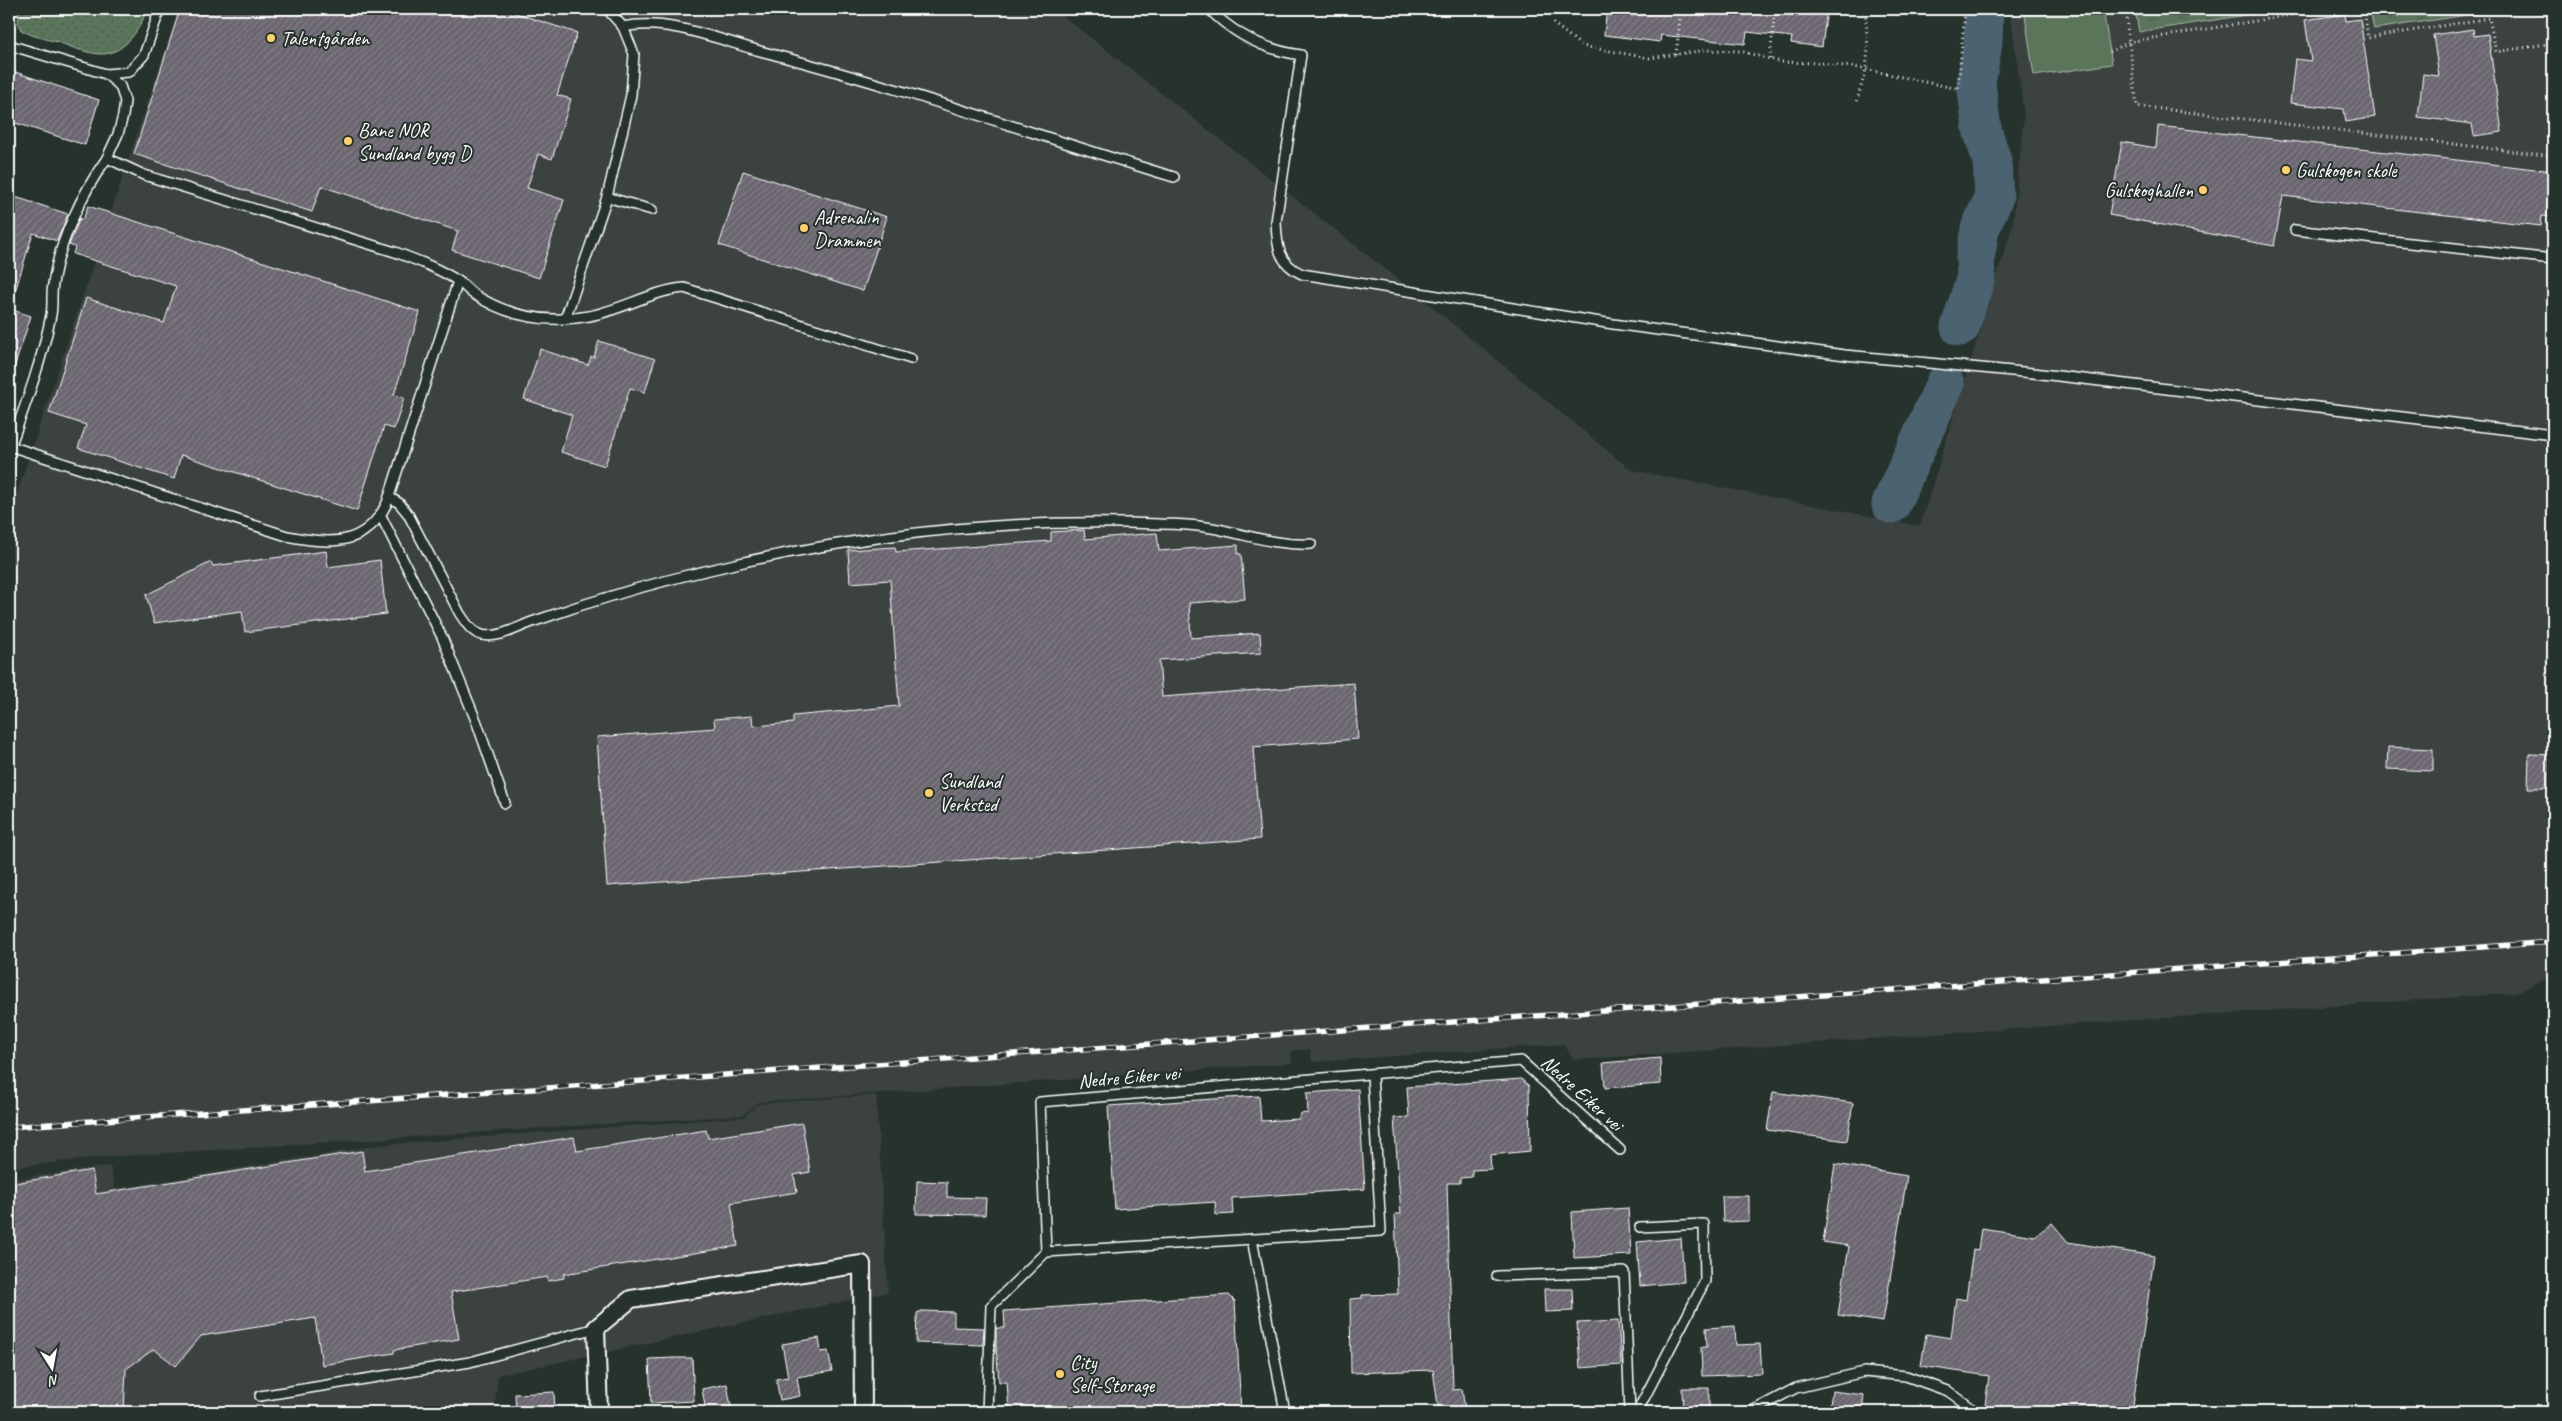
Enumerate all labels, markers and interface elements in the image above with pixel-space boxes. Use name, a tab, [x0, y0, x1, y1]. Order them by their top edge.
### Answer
place label: Talentgården	[281, 26, 370, 51]
marker: Talentgården	[265, 32, 277, 44]
place label: Bane NOR Sundland bygg D	[358, 118, 472, 166]
marker: Bane NOR Sundland bygg D	[342, 135, 354, 147]
place label: Gulskogen skole	[2296, 158, 2398, 183]
marker: Gulskogen skole	[2280, 164, 2292, 176]
place label: Gulskoghallen	[2104, 178, 2194, 203]
marker: Gulskoghallen	[2197, 184, 2209, 196]
place label: Adrenalin Drammen	[814, 205, 882, 253]
marker: Adrenalin Drammen	[798, 222, 810, 234]
place label: Sundland Verksted	[939, 769, 1004, 817]
marker: Sundland Verksted	[923, 787, 935, 799]
street label: Nedre Eiker vei	[1536, 1050, 1630, 1138]
street label: Nedre Eiker vei	[1077, 1060, 1183, 1094]
north arrow	[28, 1344, 78, 1394]
place label: City Self-Storage	[1070, 1350, 1156, 1398]
marker: City Self-Storage	[1054, 1368, 1066, 1380]
text: N	[46, 1371, 60, 1390]

